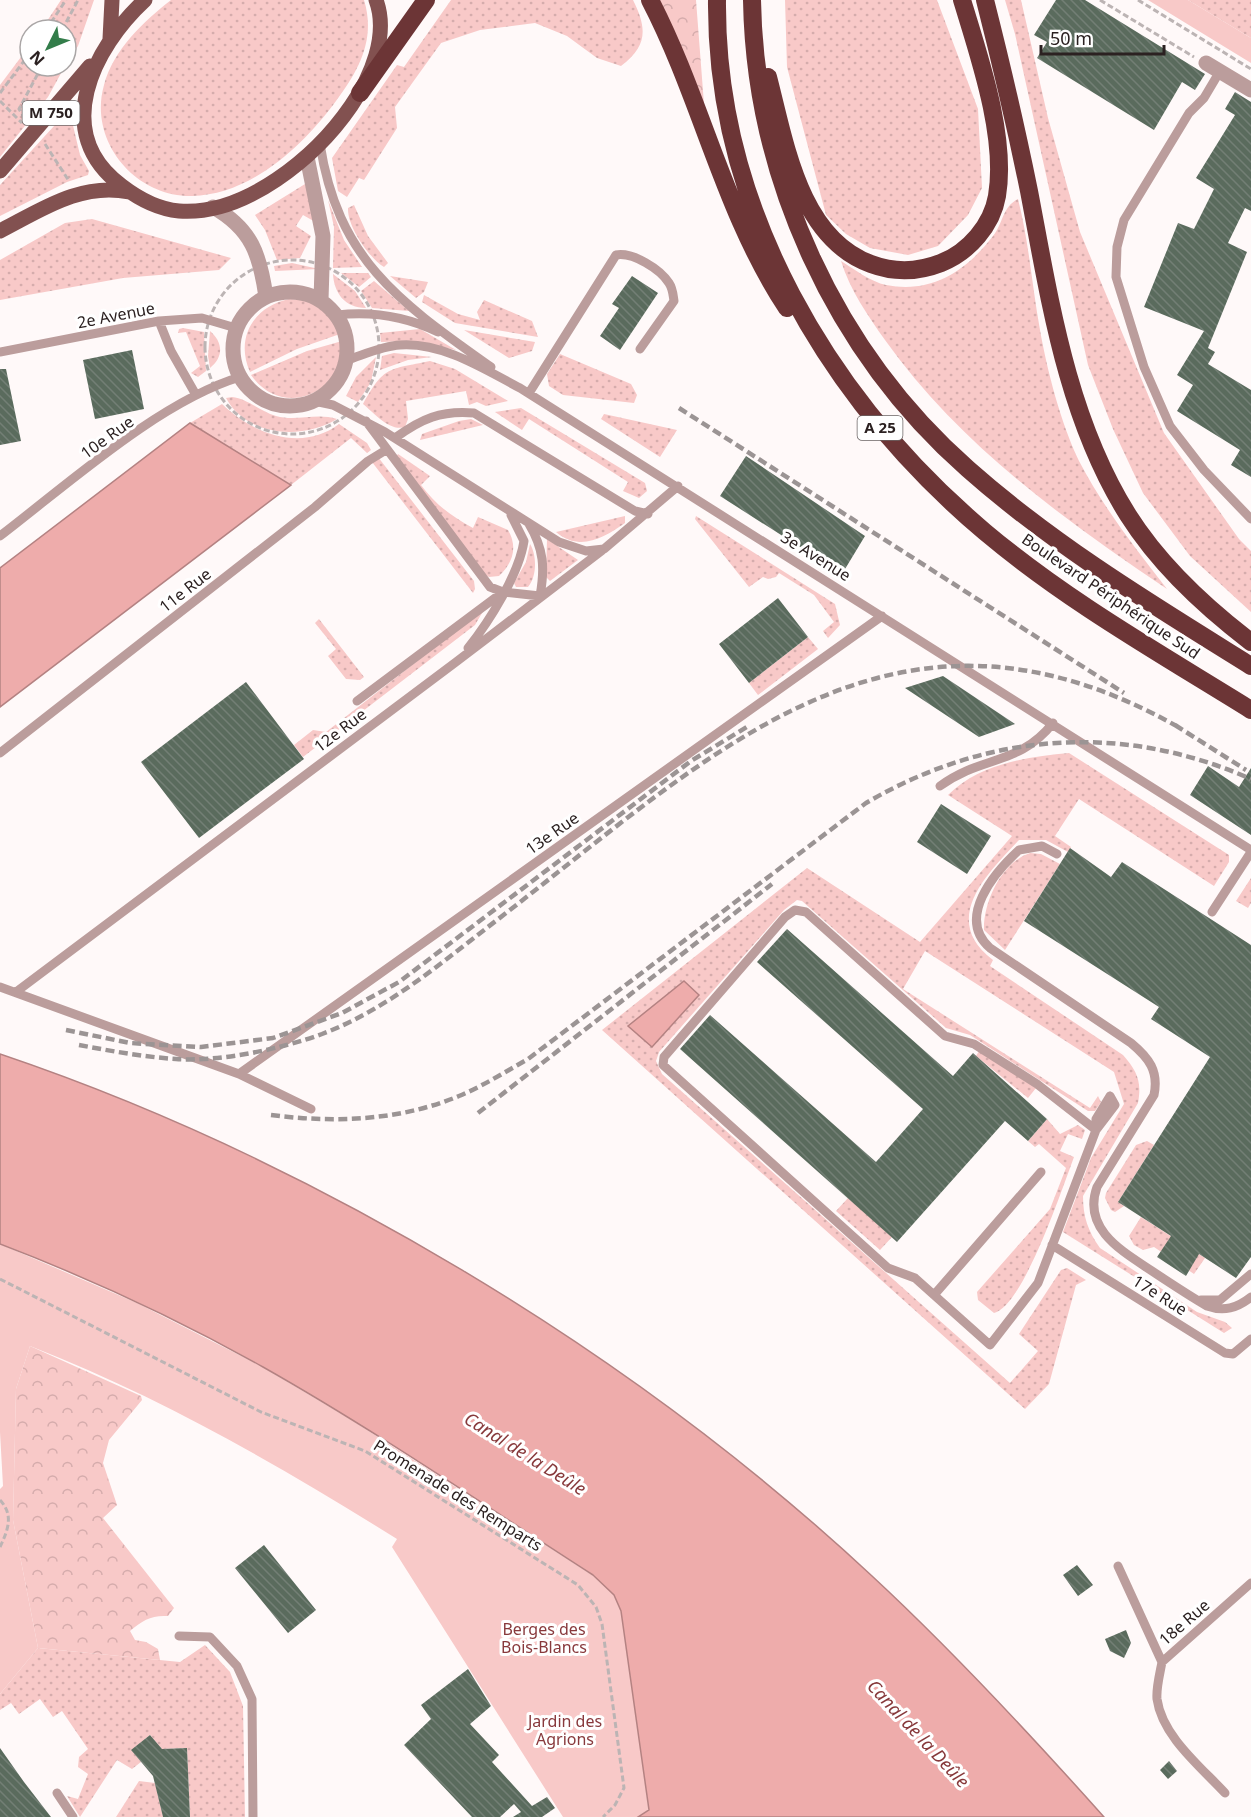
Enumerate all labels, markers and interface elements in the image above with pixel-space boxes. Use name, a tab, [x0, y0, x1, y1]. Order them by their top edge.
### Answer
north arrow	[18, 18, 78, 78]
scale bar	[1041, 18, 1164, 56]
text: 50 m	[1050, 26, 1092, 50]
text: N	[25, 46, 50, 70]
road number: M 750	[22, 101, 80, 125]
street label: 2e Avenue	[75, 297, 157, 333]
street label: 10e Rue	[76, 410, 138, 464]
road number: A 25	[858, 416, 902, 440]
street label: 3e Avenue	[777, 526, 855, 586]
street label: Boulevard Périphérique Sud	[1018, 528, 1204, 664]
street label: 11e Rue	[154, 563, 216, 617]
street label: 12e Rue	[309, 703, 371, 757]
street label: 13e Rue	[521, 807, 583, 859]
street label: 17e Rue	[1129, 1270, 1191, 1320]
water label: Canal de la Deûle	[460, 1406, 591, 1500]
street label: Promenade des Remparts	[369, 1434, 547, 1556]
street label: 18e Rue	[1154, 1594, 1214, 1650]
park label: Berges des Bois-Blancs	[501, 1618, 587, 1658]
water label: Canal de la Deûle	[862, 1674, 975, 1792]
park label: Jardin des Agrions	[526, 1710, 602, 1750]

